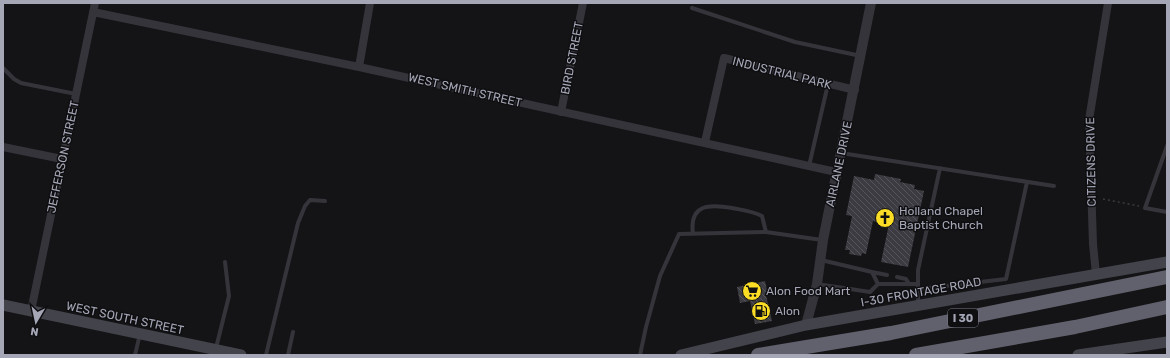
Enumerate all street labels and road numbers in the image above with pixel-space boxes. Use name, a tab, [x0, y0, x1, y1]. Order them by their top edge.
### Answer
street label: BIRD STREET	[558, 20, 586, 96]
street label: INDUSTRIAL PARK	[731, 54, 834, 92]
street label: WEST SMITH STREET	[407, 70, 523, 110]
street label: JEFFERSON STREET	[44, 99, 82, 214]
street label: CITIZENS DRIVE	[1083, 117, 1099, 207]
street label: AIRLANE DRIVE	[823, 120, 855, 208]
street label: I-30 FRONTAGE ROAD	[860, 274, 982, 310]
street label: WEST SOUTH STREET	[65, 299, 185, 337]
road number: I 30	[948, 309, 978, 327]

